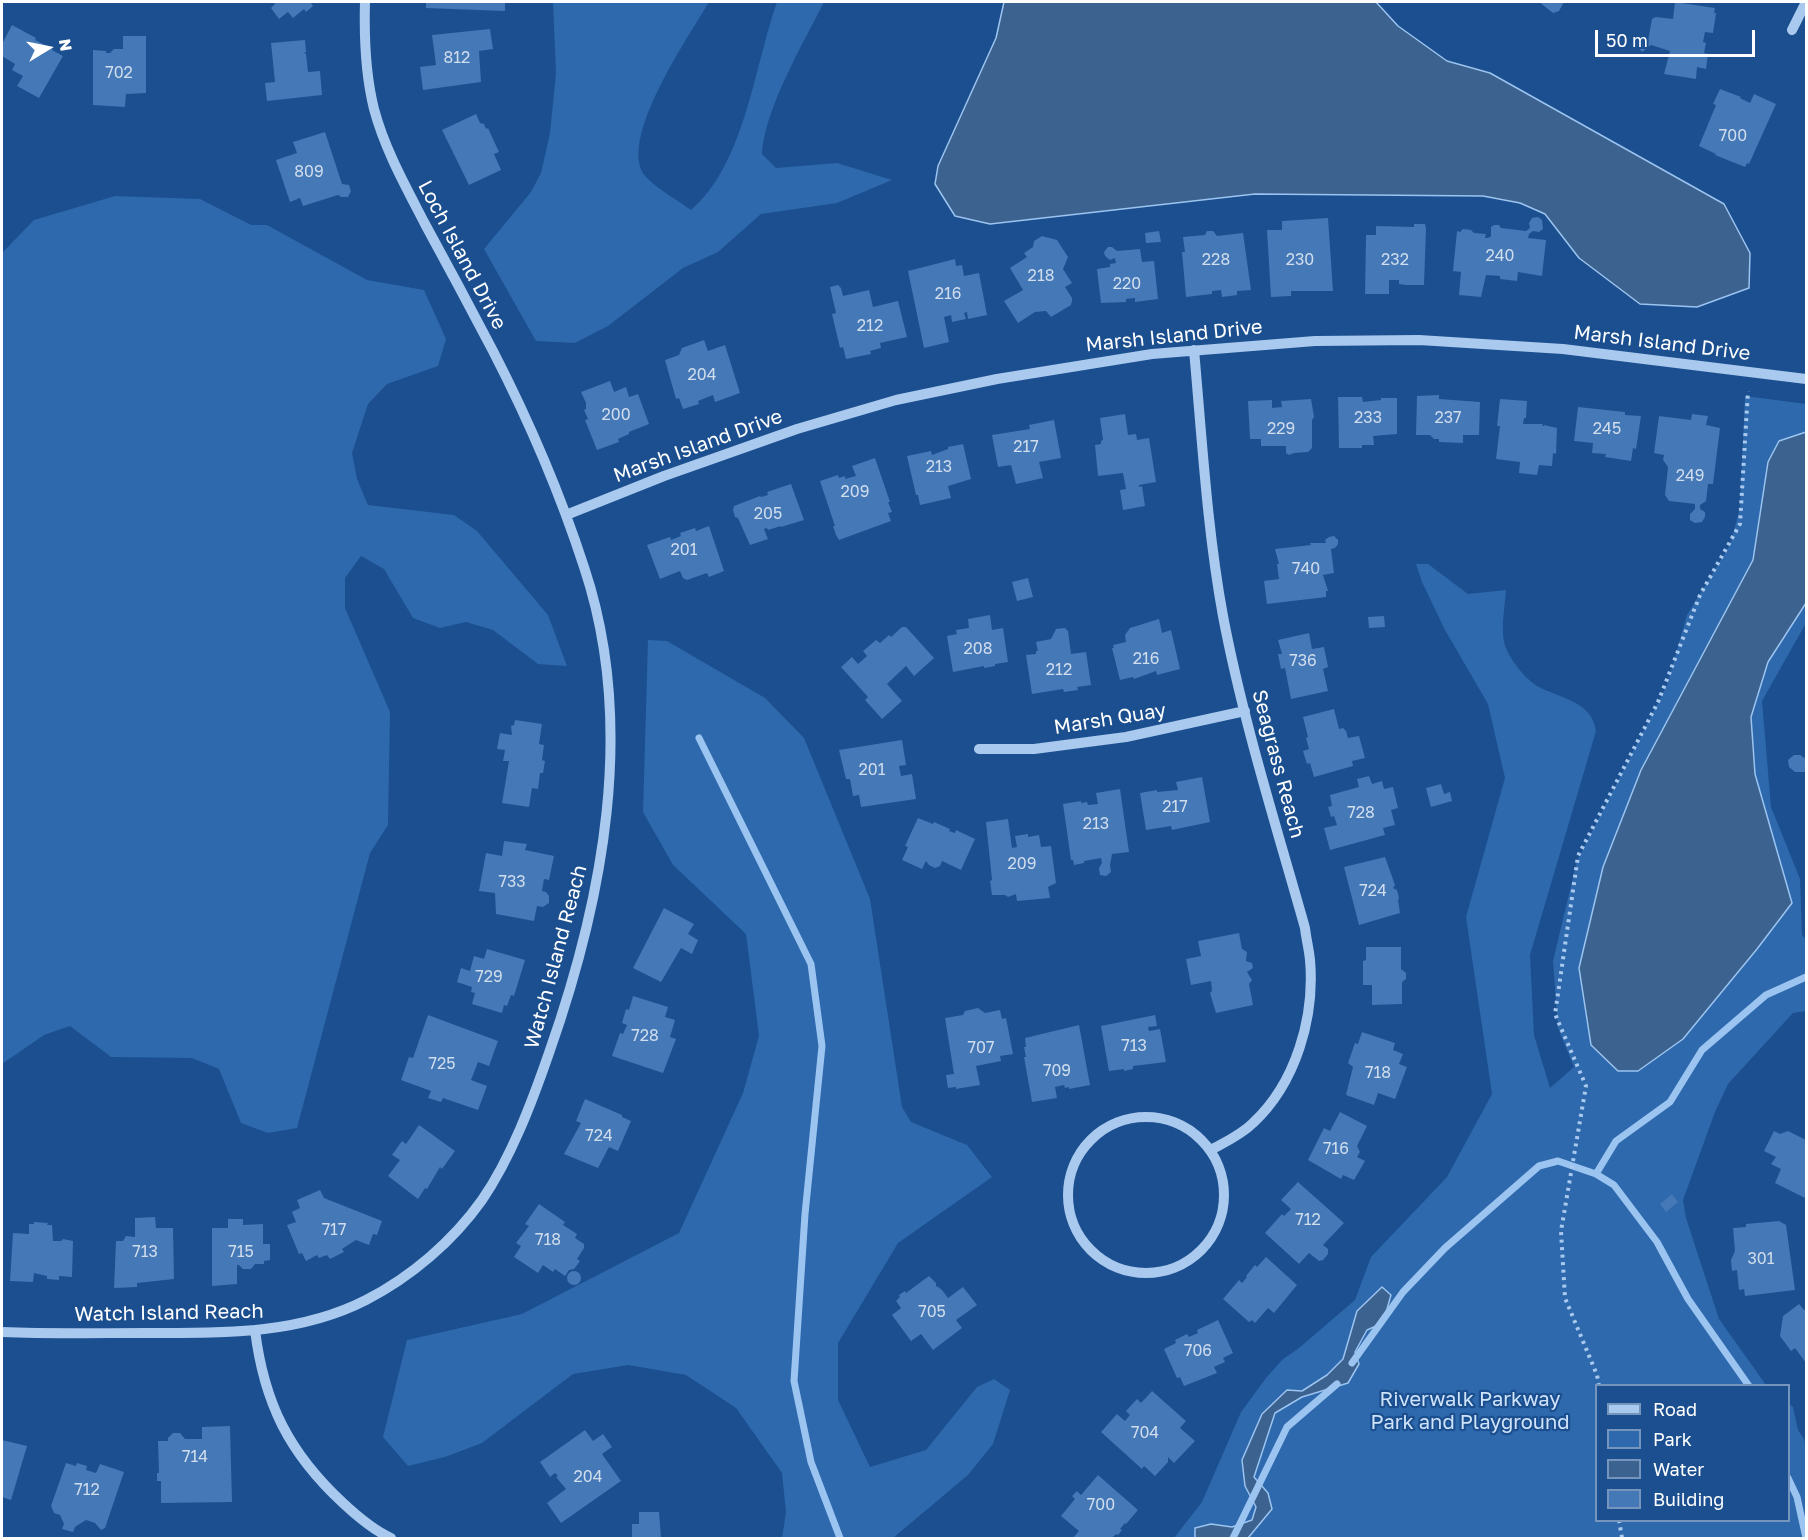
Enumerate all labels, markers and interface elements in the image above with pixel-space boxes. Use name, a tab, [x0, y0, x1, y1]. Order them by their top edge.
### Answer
north arrow	[18, 18, 78, 78]
scale bar	[1598, 18, 1758, 56]
text: 50 m	[1606, 29, 1648, 51]
text: N	[55, 37, 77, 53]
house number: 812	[444, 48, 470, 68]
house number: 702	[105, 63, 133, 83]
house number: 700	[1719, 126, 1747, 146]
house number: 809	[294, 162, 324, 182]
street label: Loch Island Drive	[413, 176, 511, 334]
house number: 240	[1486, 246, 1514, 266]
house number: 228	[1202, 250, 1230, 270]
house number: 230	[1286, 250, 1314, 270]
house number: 232	[1381, 250, 1409, 270]
house number: 218	[1028, 266, 1054, 286]
house number: 220	[1113, 274, 1141, 294]
house number: 216	[935, 284, 961, 304]
street label: Marsh Island Drive	[1084, 315, 1264, 357]
house number: 212	[857, 316, 883, 336]
street label: Marsh Island Drive	[1572, 320, 1752, 366]
house number: 204	[688, 365, 716, 385]
street label: Marsh Island Drive	[610, 404, 786, 488]
house number: 200	[601, 405, 631, 425]
house number: 233	[1354, 408, 1382, 428]
house number: 237	[1434, 408, 1462, 428]
house number: 229	[1267, 419, 1295, 439]
house number: 245	[1593, 419, 1621, 439]
house number: 217	[1013, 437, 1039, 457]
house number: 213	[926, 457, 952, 477]
house number: 249	[1676, 466, 1704, 486]
house number: 209	[841, 482, 869, 502]
house number: 205	[754, 504, 782, 524]
house number: 201	[671, 540, 697, 560]
house number: 740	[1292, 559, 1320, 579]
house number: 208	[964, 639, 992, 659]
house number: 216	[1133, 649, 1159, 669]
house number: 736	[1289, 651, 1317, 671]
house number: 212	[1046, 660, 1072, 680]
street label: Seagrass Reach	[1247, 687, 1309, 841]
street label: Marsh Quay	[1052, 698, 1168, 740]
house number: 201	[859, 760, 885, 780]
house number: 217	[1162, 797, 1188, 817]
house number: 728	[1347, 803, 1375, 823]
house number: 213	[1083, 814, 1109, 834]
house number: 209	[1008, 854, 1036, 874]
street label: Watch Island Reach	[520, 862, 592, 1052]
house number: 733	[498, 872, 526, 892]
house number: 724	[1359, 881, 1387, 901]
house number: 729	[475, 967, 503, 987]
house number: 728	[631, 1026, 659, 1046]
house number: 713	[1121, 1036, 1147, 1056]
house number: 707	[968, 1038, 994, 1058]
house number: 725	[428, 1054, 456, 1074]
house number: 709	[1043, 1061, 1071, 1081]
house number: 718	[1365, 1063, 1391, 1083]
house number: 724	[585, 1126, 613, 1146]
house number: 716	[1323, 1139, 1349, 1159]
house number: 712	[1295, 1210, 1321, 1230]
house number: 717	[322, 1220, 346, 1240]
house number: 718	[535, 1230, 561, 1250]
house number: 713	[132, 1242, 158, 1262]
house number: 715	[228, 1242, 254, 1262]
house number: 301	[1747, 1249, 1775, 1269]
street label: Watch Island Reach	[74, 1299, 264, 1327]
house number: 705	[918, 1302, 946, 1322]
house number: 706	[1184, 1341, 1212, 1361]
legend	[1595, 1384, 1790, 1522]
park label: Riverwalk Parkway Park and Playground	[1371, 1388, 1569, 1435]
text: Road	[1653, 1398, 1697, 1420]
house number: 704	[1131, 1423, 1159, 1443]
text: Park	[1653, 1428, 1692, 1450]
house number: 714	[182, 1447, 208, 1467]
text: Water	[1653, 1458, 1704, 1480]
house number: 204	[574, 1467, 602, 1487]
house number: 712	[74, 1480, 100, 1500]
text: Building	[1653, 1488, 1724, 1510]
house number: 700	[1087, 1495, 1115, 1515]

